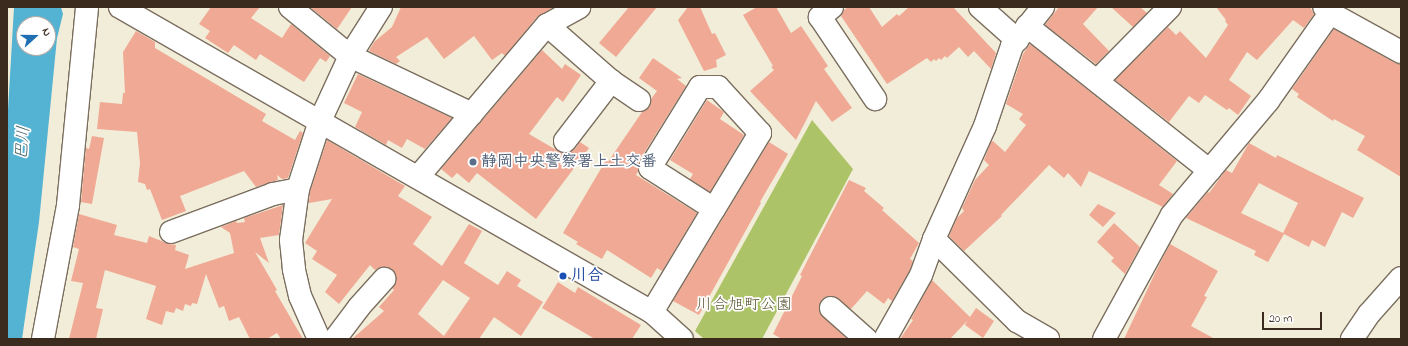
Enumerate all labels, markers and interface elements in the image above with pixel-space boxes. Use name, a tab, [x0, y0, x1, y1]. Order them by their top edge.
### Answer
north arrow	[16, 16, 56, 56]
text: N	[37, 26, 55, 38]
water label: 巴川	[11, 125, 35, 161]
place label: 静岡中央警察署上土交番	[481, 152, 657, 172]
marker: 静岡中央警察署上土交番	[468, 157, 478, 167]
place label: 川合	[571, 266, 603, 286]
marker: 川合	[558, 271, 568, 281]
park label: 川合旭町公園	[696, 295, 792, 315]
scale bar	[1264, 304, 1324, 330]
text: 20 m	[1269, 310, 1292, 328]

